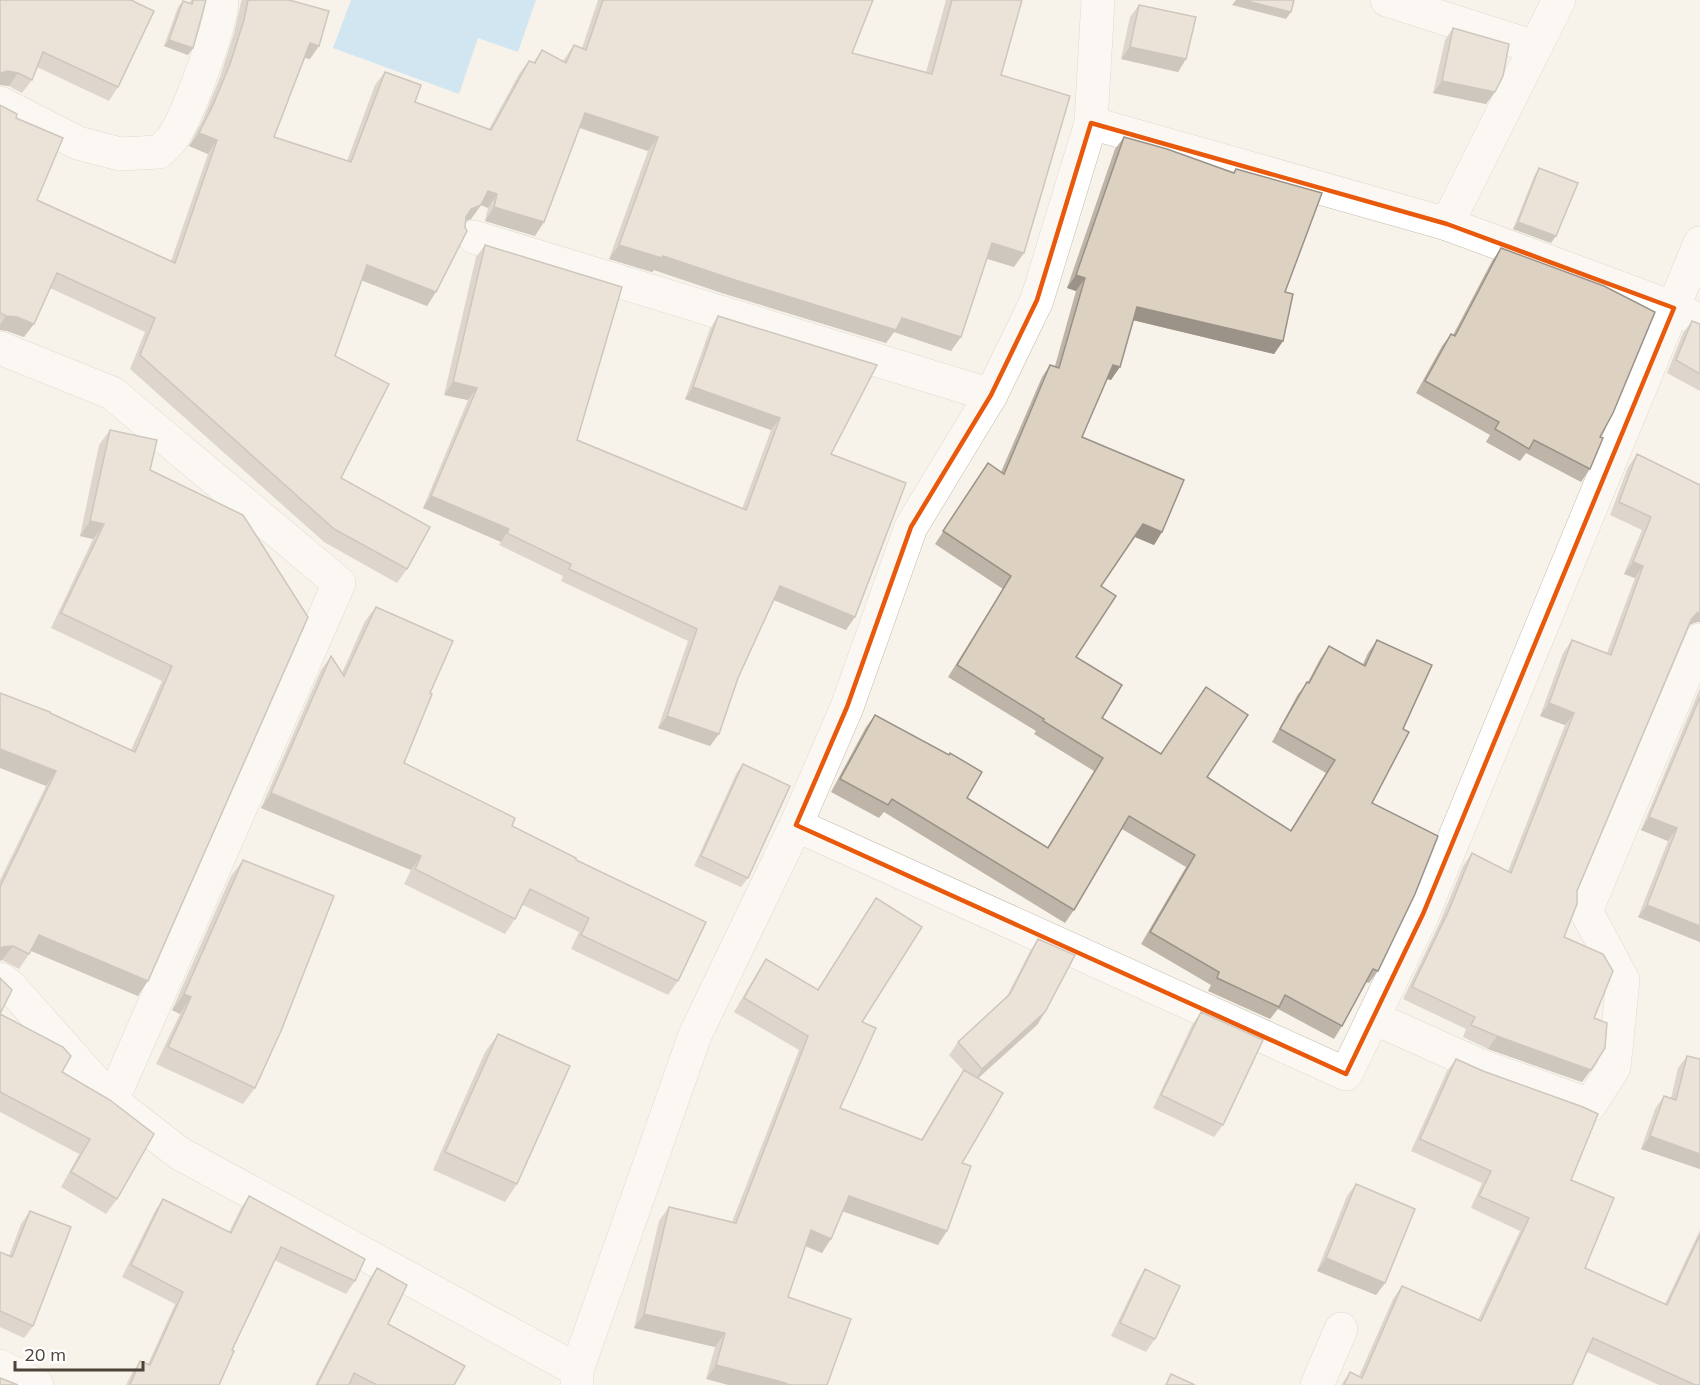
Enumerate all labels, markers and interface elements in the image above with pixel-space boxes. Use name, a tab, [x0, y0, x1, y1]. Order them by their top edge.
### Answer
scale bar	[15, 1334, 142, 1372]
text: 20 m	[24, 1343, 66, 1366]

